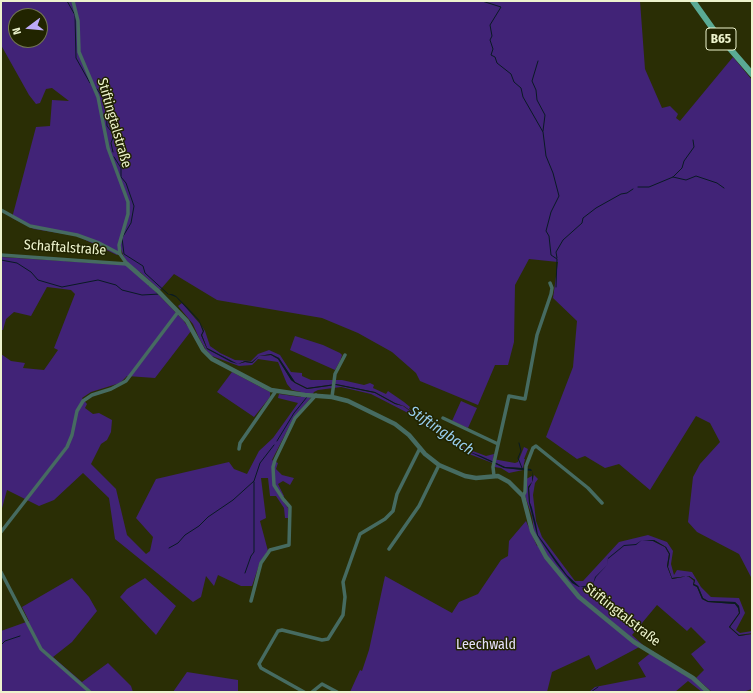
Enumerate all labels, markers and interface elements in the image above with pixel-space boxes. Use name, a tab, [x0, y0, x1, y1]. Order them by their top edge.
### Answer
north arrow	[8, 8, 48, 48]
text: N	[10, 26, 24, 36]
road number: B65	[706, 28, 736, 50]
street label: Stiftingtalstraße	[93, 76, 135, 170]
street label: Schaftalstraße	[23, 237, 107, 259]
water label: Stiftingbach	[405, 403, 477, 459]
street label: Stiftingtalstraße	[580, 580, 664, 650]
park label: Leechwald	[456, 637, 516, 653]

